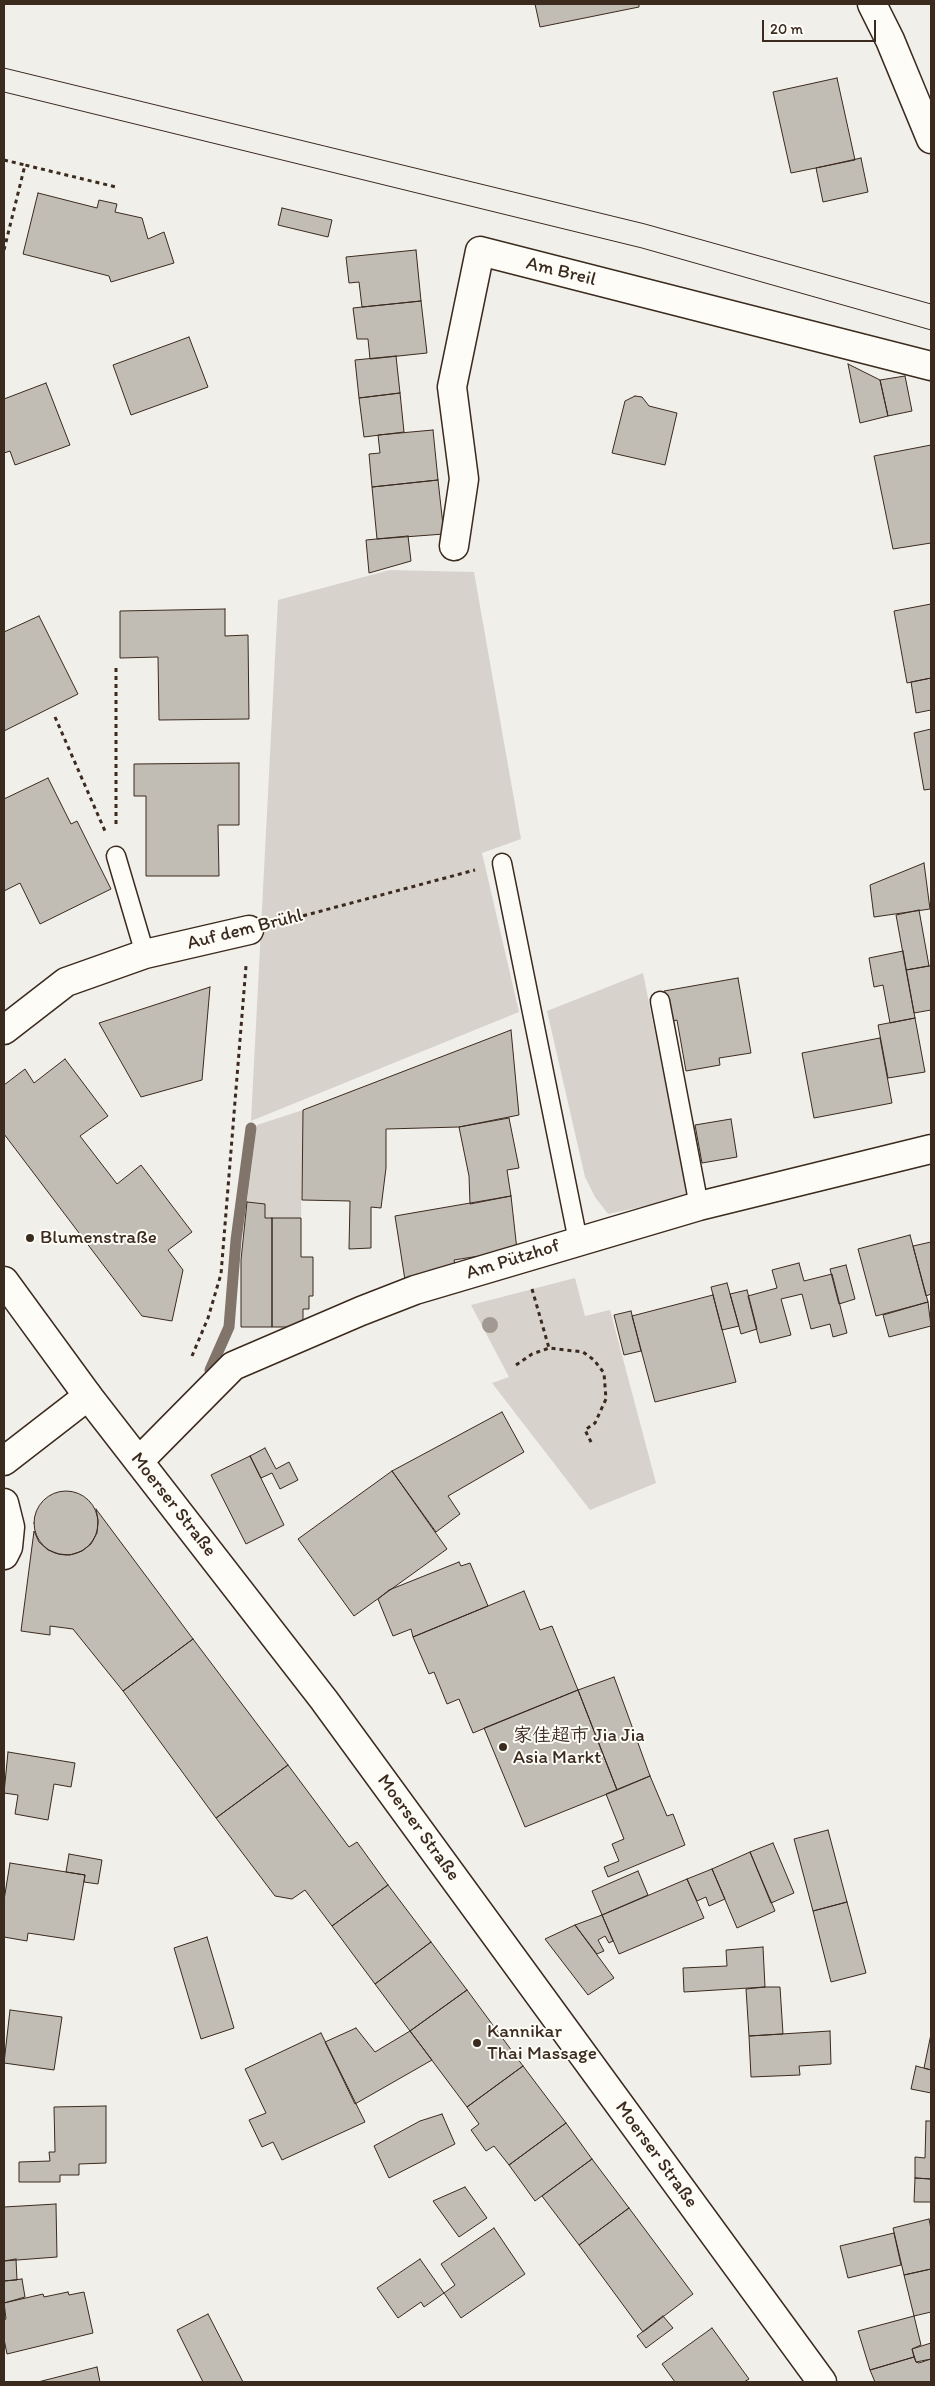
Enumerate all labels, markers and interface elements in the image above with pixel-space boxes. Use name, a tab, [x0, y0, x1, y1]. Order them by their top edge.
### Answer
scale bar	[765, 10, 879, 42]
text: 20 m	[770, 20, 803, 38]
street label: Am Breil	[524, 252, 598, 292]
street label: Auf dem Brühl	[185, 905, 305, 955]
place label: Blumenstraße	[40, 1227, 157, 1249]
marker: Blumenstraße	[24, 1232, 36, 1244]
street label: Am Pützhof	[464, 1235, 562, 1285]
street label: Moerser Straße	[125, 1448, 221, 1562]
place label: 家佳超市 Jia Jia Asia Markt	[513, 1725, 645, 1769]
marker: 家佳超市 Jia Jia Asia Markt	[497, 1741, 509, 1753]
street label: Moerser Straße	[372, 1770, 464, 1886]
place label: Kannikar Thai Massage	[487, 2021, 597, 2065]
marker: Kannikar Thai Massage	[471, 2037, 483, 2049]
street label: Moerser Straße	[610, 2097, 702, 2213]

